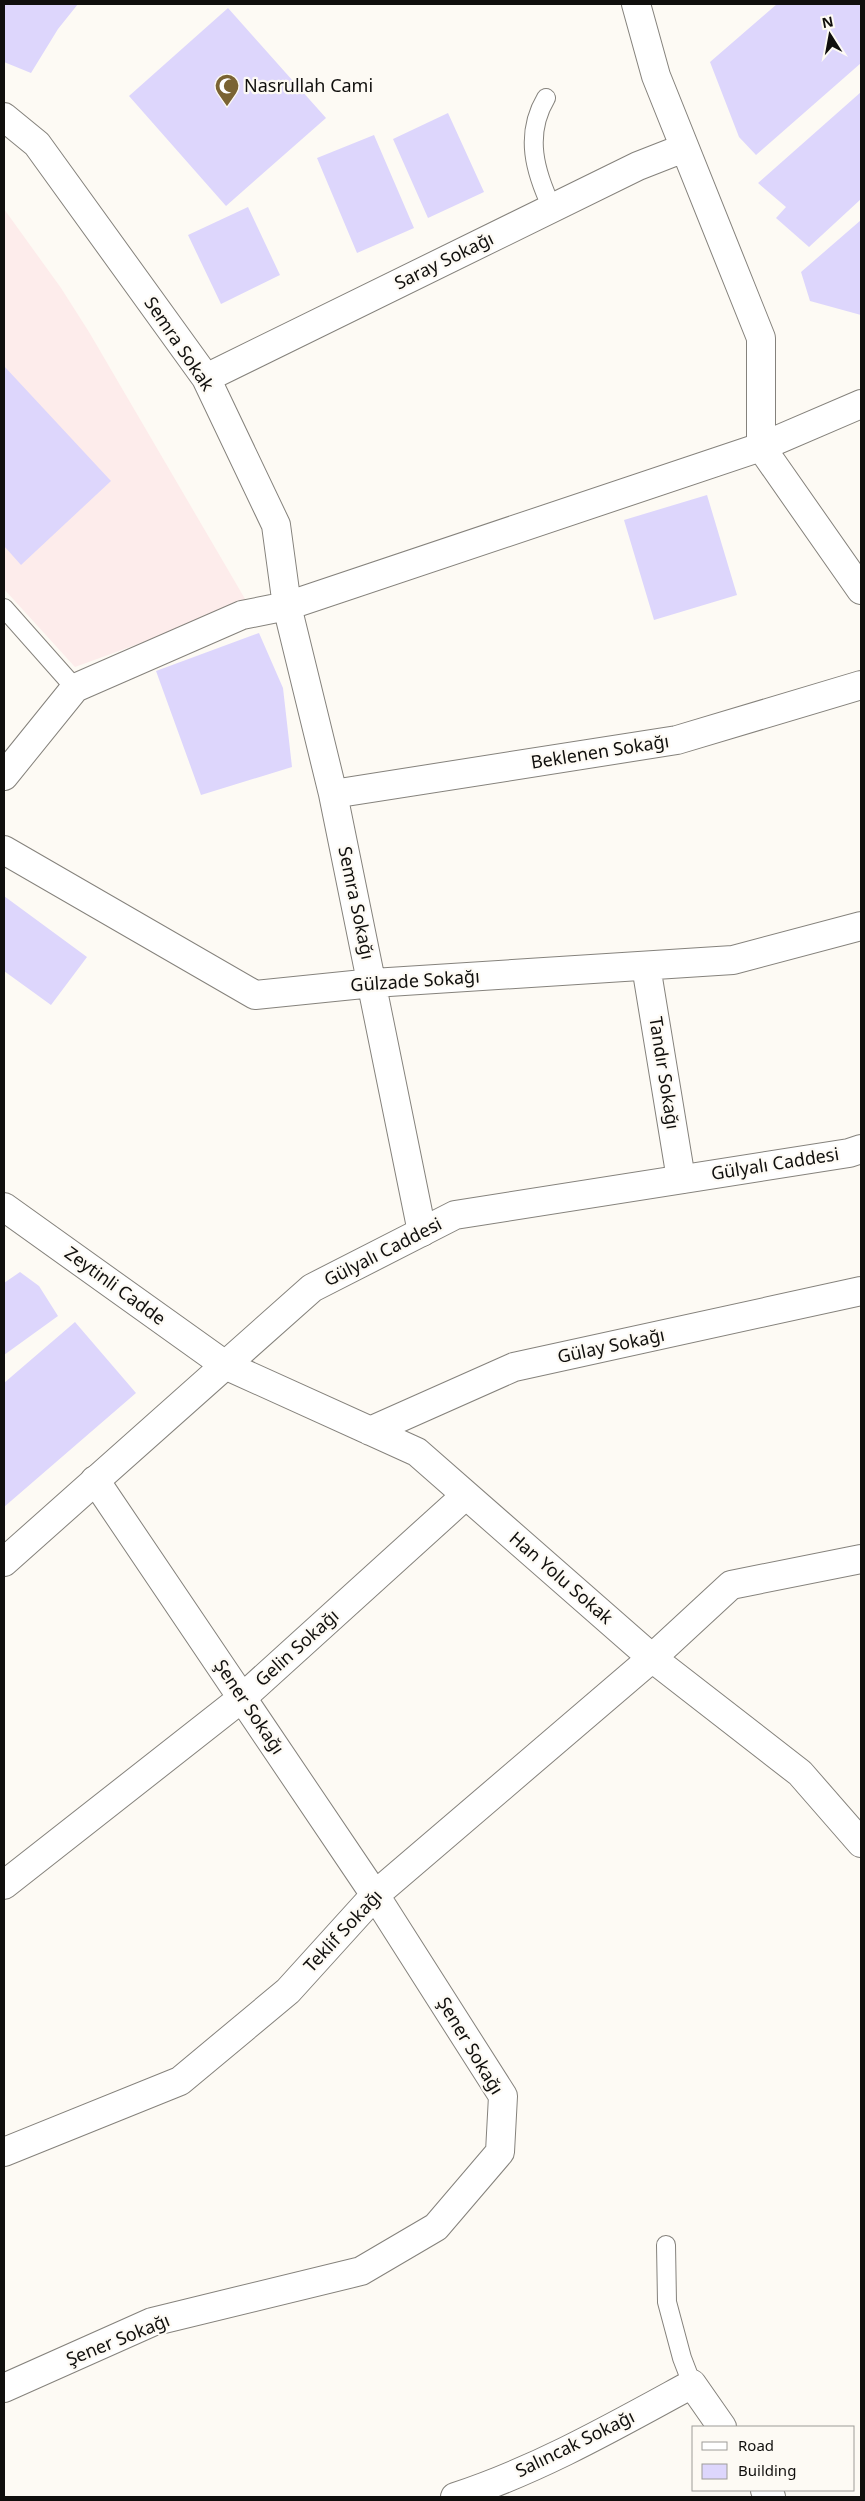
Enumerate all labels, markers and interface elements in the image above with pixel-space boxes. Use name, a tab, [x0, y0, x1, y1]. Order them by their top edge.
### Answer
north arrow	[805, 10, 855, 60]
text: N	[820, 11, 835, 32]
mosque icon: Nasrullah Cami	[214, 73, 240, 107]
place label: Nasrullah Cami	[244, 73, 373, 97]
street label: Saray Sokağı	[390, 226, 497, 294]
street label: Semra Sokak	[139, 292, 220, 396]
street label: Beklenen Sokağı	[529, 728, 671, 774]
street label: Semra Sokağı	[333, 844, 381, 961]
street label: Gülzade Sokağı	[349, 964, 480, 996]
street label: Tandır Sokağı	[644, 1015, 686, 1131]
street label: Gülyalı Caddesi	[709, 1141, 841, 1185]
street label: Gülyalı Caddesi	[320, 1211, 446, 1291]
street label: Zeytinli Cadde	[60, 1240, 171, 1330]
street label: Gülay Sokağı	[555, 1322, 667, 1368]
street label: Han Yolu Sokak	[505, 1526, 619, 1629]
street label: Gelin Sokağı	[249, 1603, 343, 1691]
street label: Şener Sokağı	[209, 1654, 290, 1759]
street label: Teklif Sokağı	[298, 1884, 387, 1977]
street label: Şener Sokağı	[432, 1992, 509, 2099]
street label: Şener Sokağı	[62, 2307, 173, 2371]
street label: Salıncak Sokağı	[511, 2404, 638, 2482]
legend	[692, 2426, 855, 2491]
text: Road	[738, 2435, 774, 2455]
text: Building	[738, 2460, 796, 2480]

